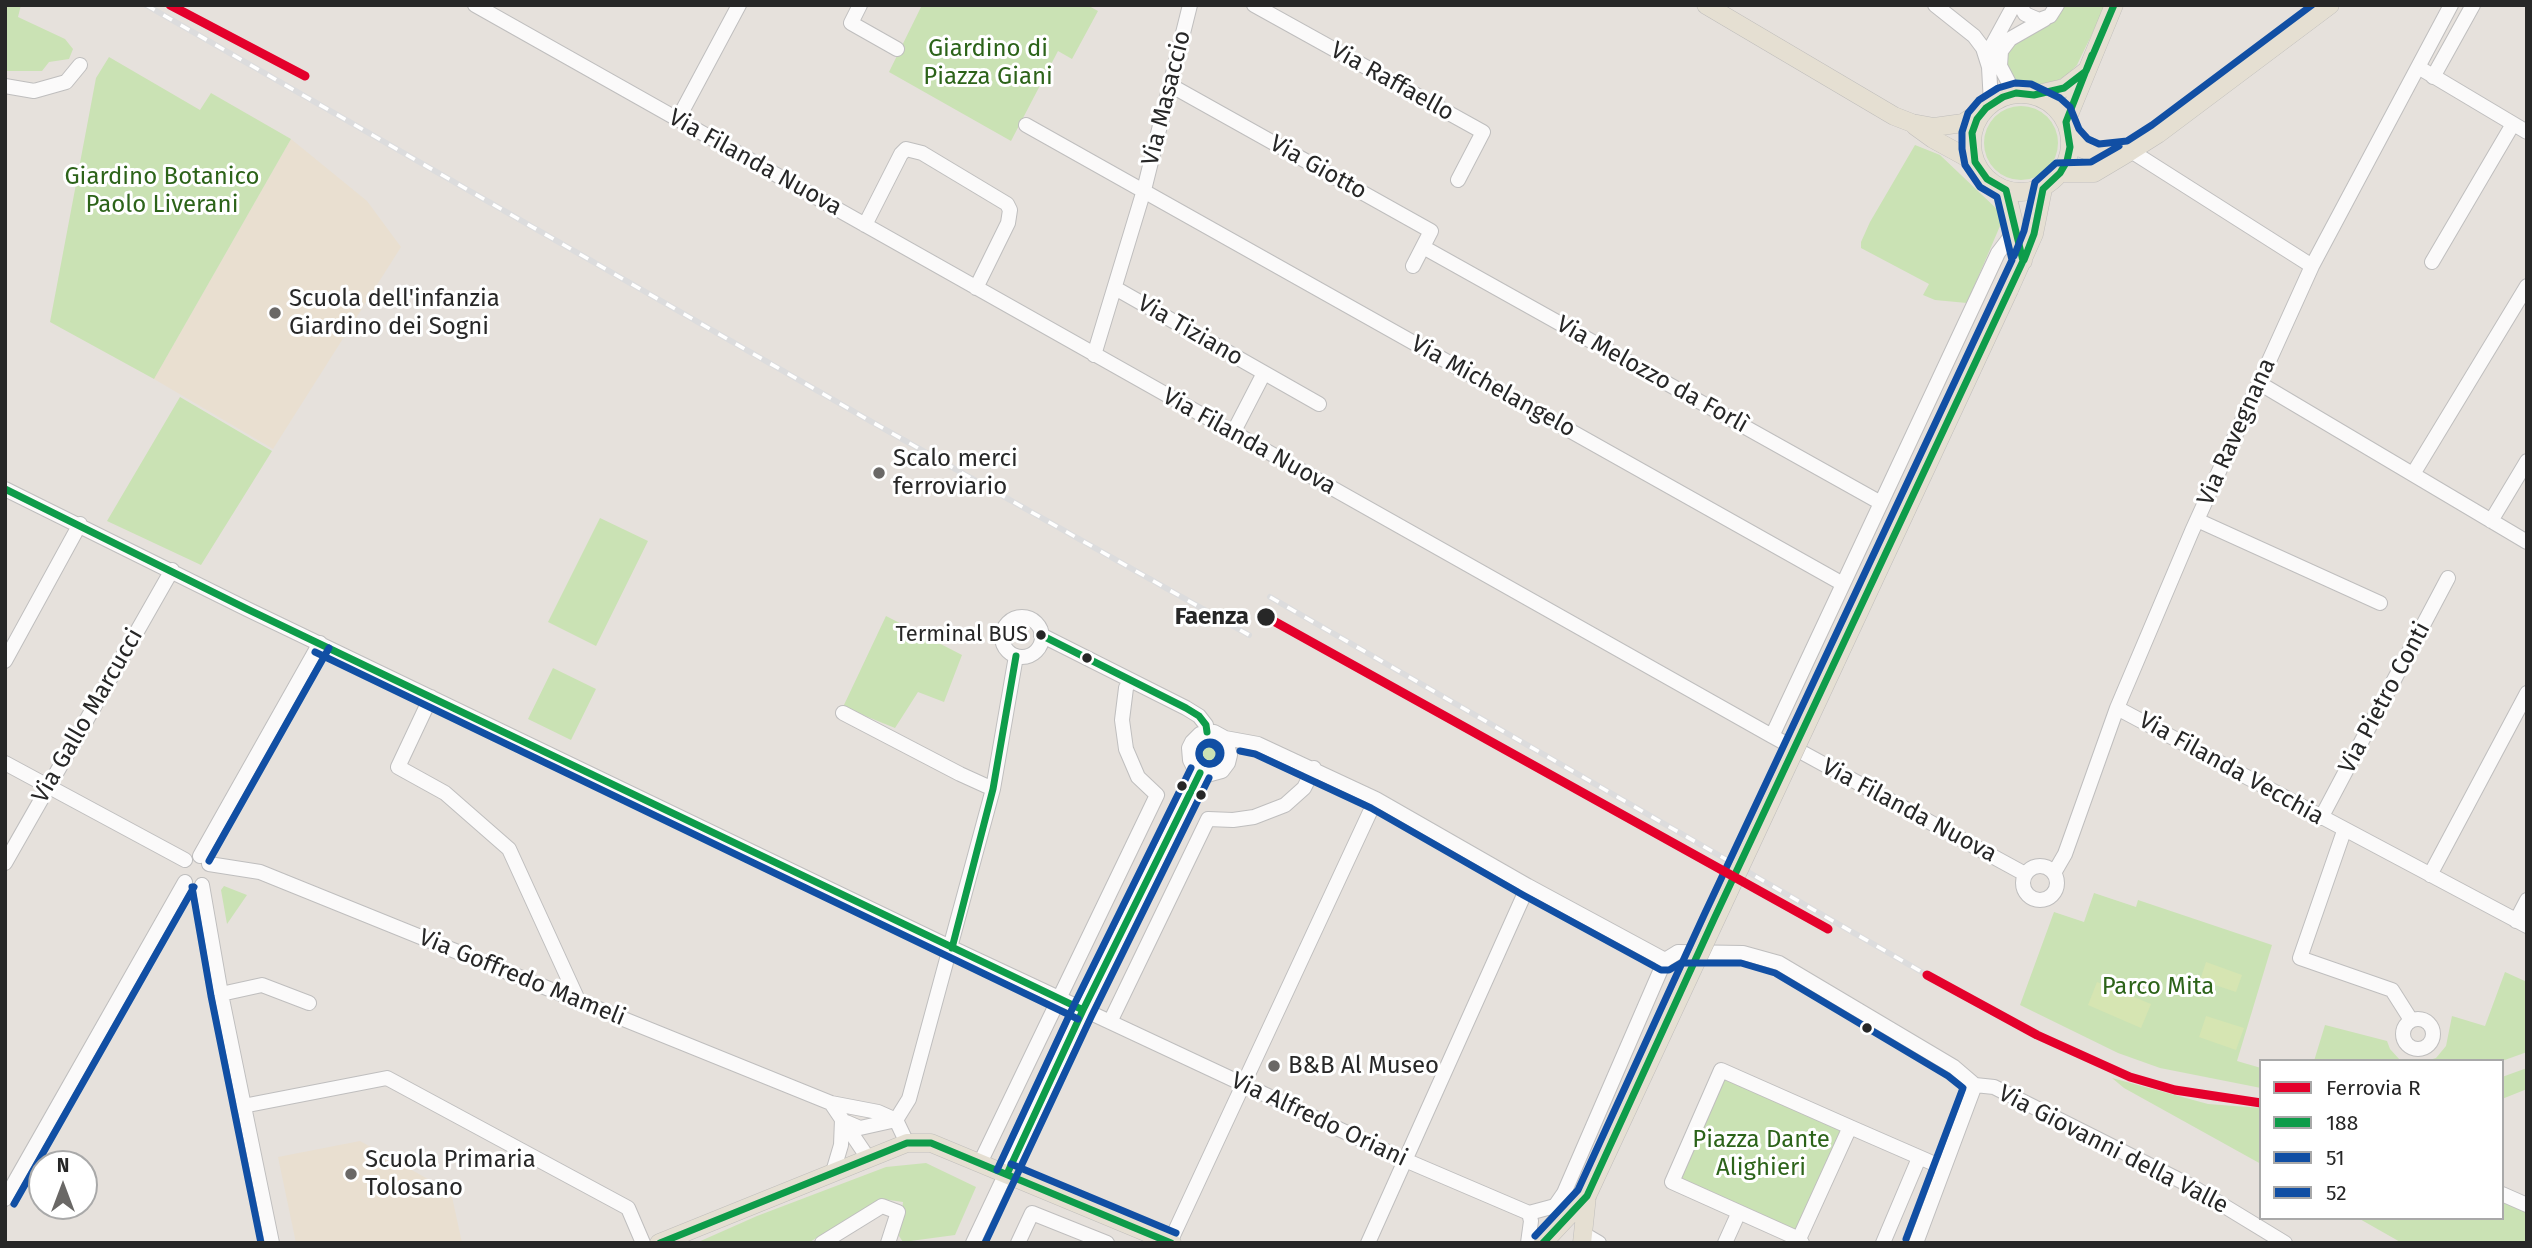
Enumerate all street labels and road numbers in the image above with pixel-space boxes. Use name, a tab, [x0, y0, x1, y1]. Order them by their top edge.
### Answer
street label: Via Masaccio	[1136, 27, 1198, 169]
street label: Via Raffaello	[1325, 36, 1459, 128]
street label: Via Filanda Nuova	[663, 103, 847, 223]
street label: Via Giotto	[1264, 130, 1372, 206]
street label: Via Tiziano	[1132, 289, 1248, 373]
street label: Via Melozzo da Forlì	[1551, 310, 1753, 440]
street label: Via Michelangelo	[1406, 330, 1580, 444]
street label: Via Ravegnana	[2192, 354, 2282, 510]
street label: Via Filanda Nuova	[1157, 382, 1341, 502]
street label: Via Pietro Conti	[2333, 617, 2437, 779]
street label: Via Gallo Marcucci	[26, 624, 150, 808]
street label: Via Filanda Vecchia	[2133, 706, 2329, 832]
street label: Via Filanda Nuova	[1817, 753, 2001, 869]
street label: Via Goffredo Mameli	[414, 923, 630, 1033]
street label: Via Alfredo Oriani	[1226, 1067, 1412, 1173]
street label: Via Giovanni della Valle	[1993, 1079, 2233, 1221]

